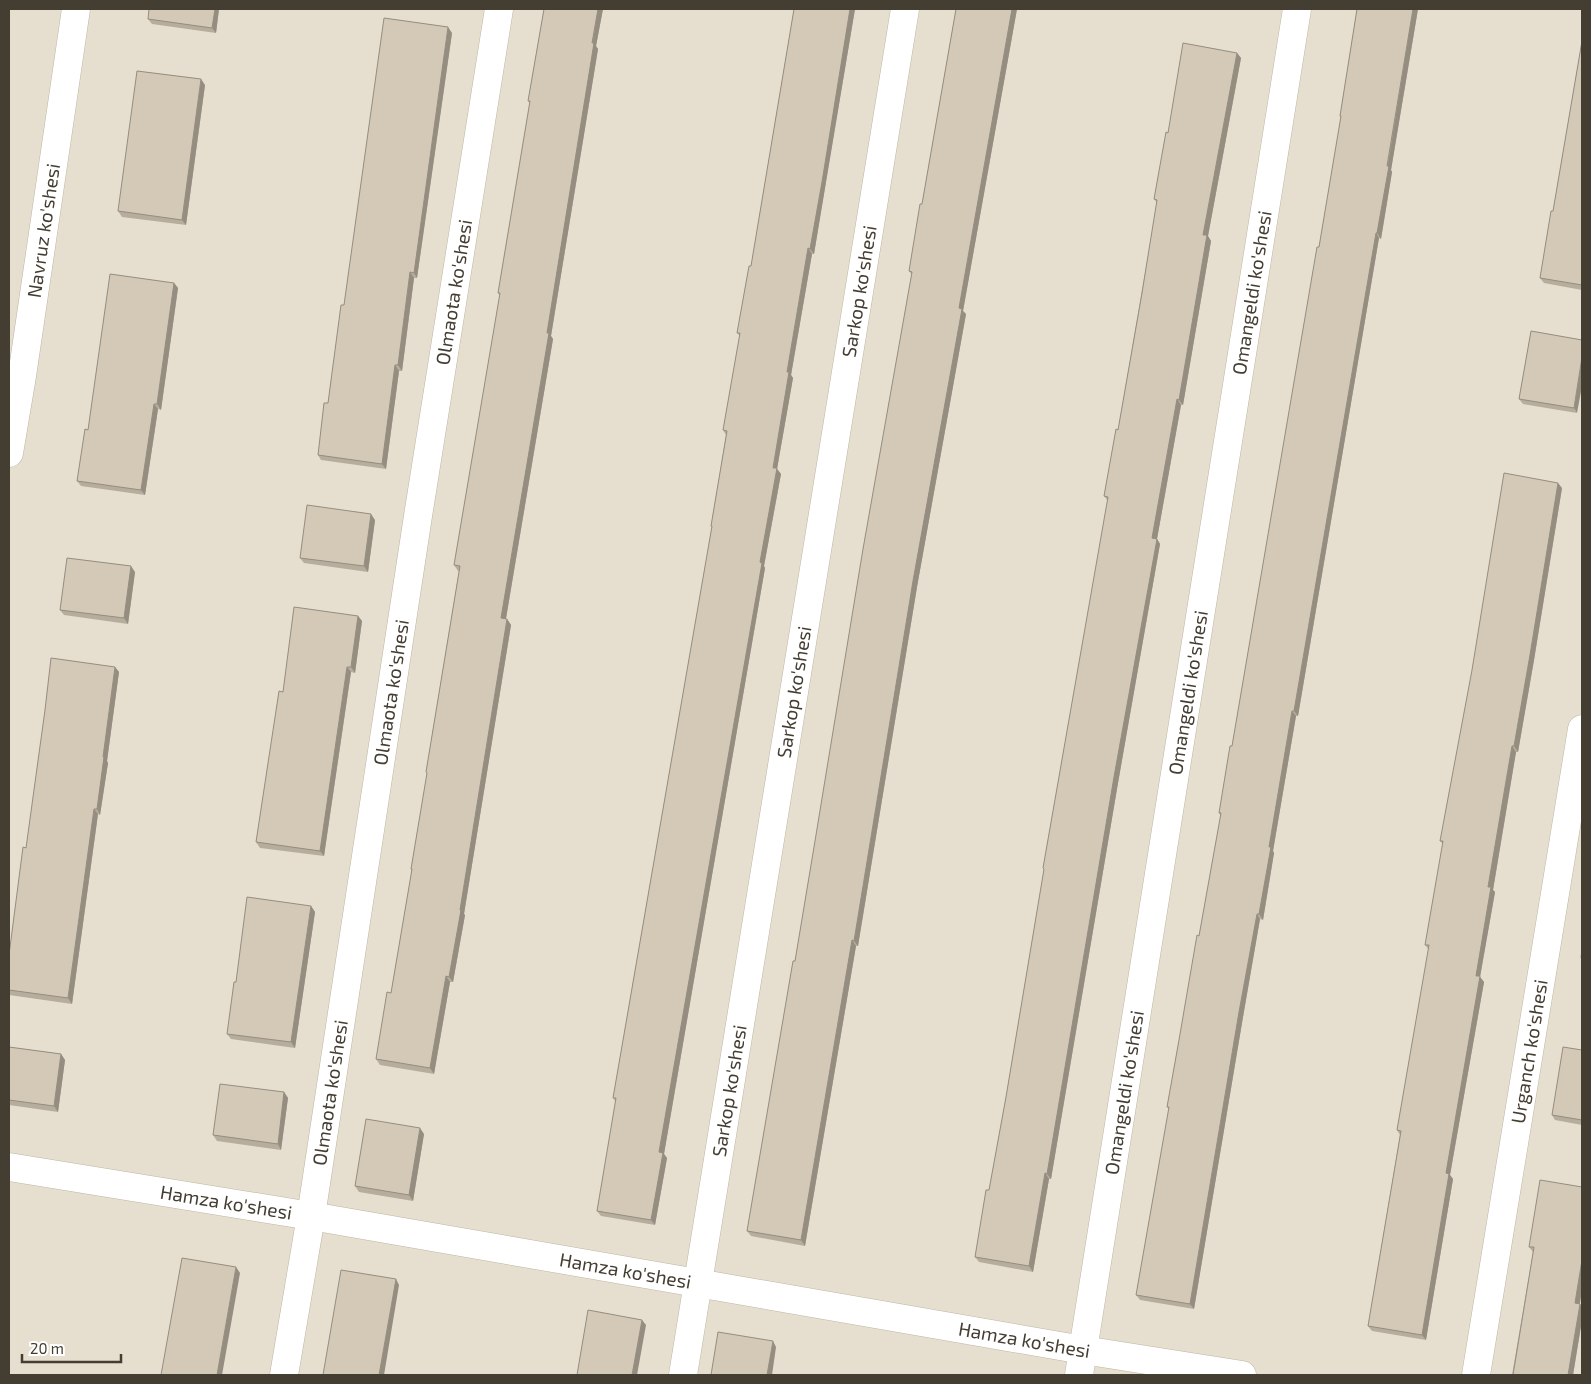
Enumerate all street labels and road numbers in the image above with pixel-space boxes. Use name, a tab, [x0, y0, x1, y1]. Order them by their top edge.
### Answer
street label: Navruz ko'shesi	[22, 162, 64, 299]
street label: Omangeldi ko'shesi	[1227, 209, 1276, 376]
street label: Olmaota ko'shesi	[430, 218, 476, 367]
street label: Sarkop ko'shesi	[837, 224, 881, 359]
street label: Omangeldi ko'shesi	[1163, 609, 1212, 776]
street label: Olmaota ko'shesi	[368, 618, 413, 767]
street label: Sarkop ko'shesi	[771, 624, 816, 760]
street label: Urganch ko'shesi	[1505, 977, 1552, 1125]
street label: Omangeldi ko'shesi	[1099, 1009, 1148, 1176]
street label: Olmaota ko'shesi	[307, 1018, 352, 1167]
street label: Sarkop ko'shesi	[707, 1023, 751, 1158]
street label: Hamza ko'shesi	[159, 1180, 294, 1224]
street label: Hamza ko'shesi	[558, 1247, 693, 1293]
street label: Hamza ko'shesi	[957, 1317, 1092, 1362]

